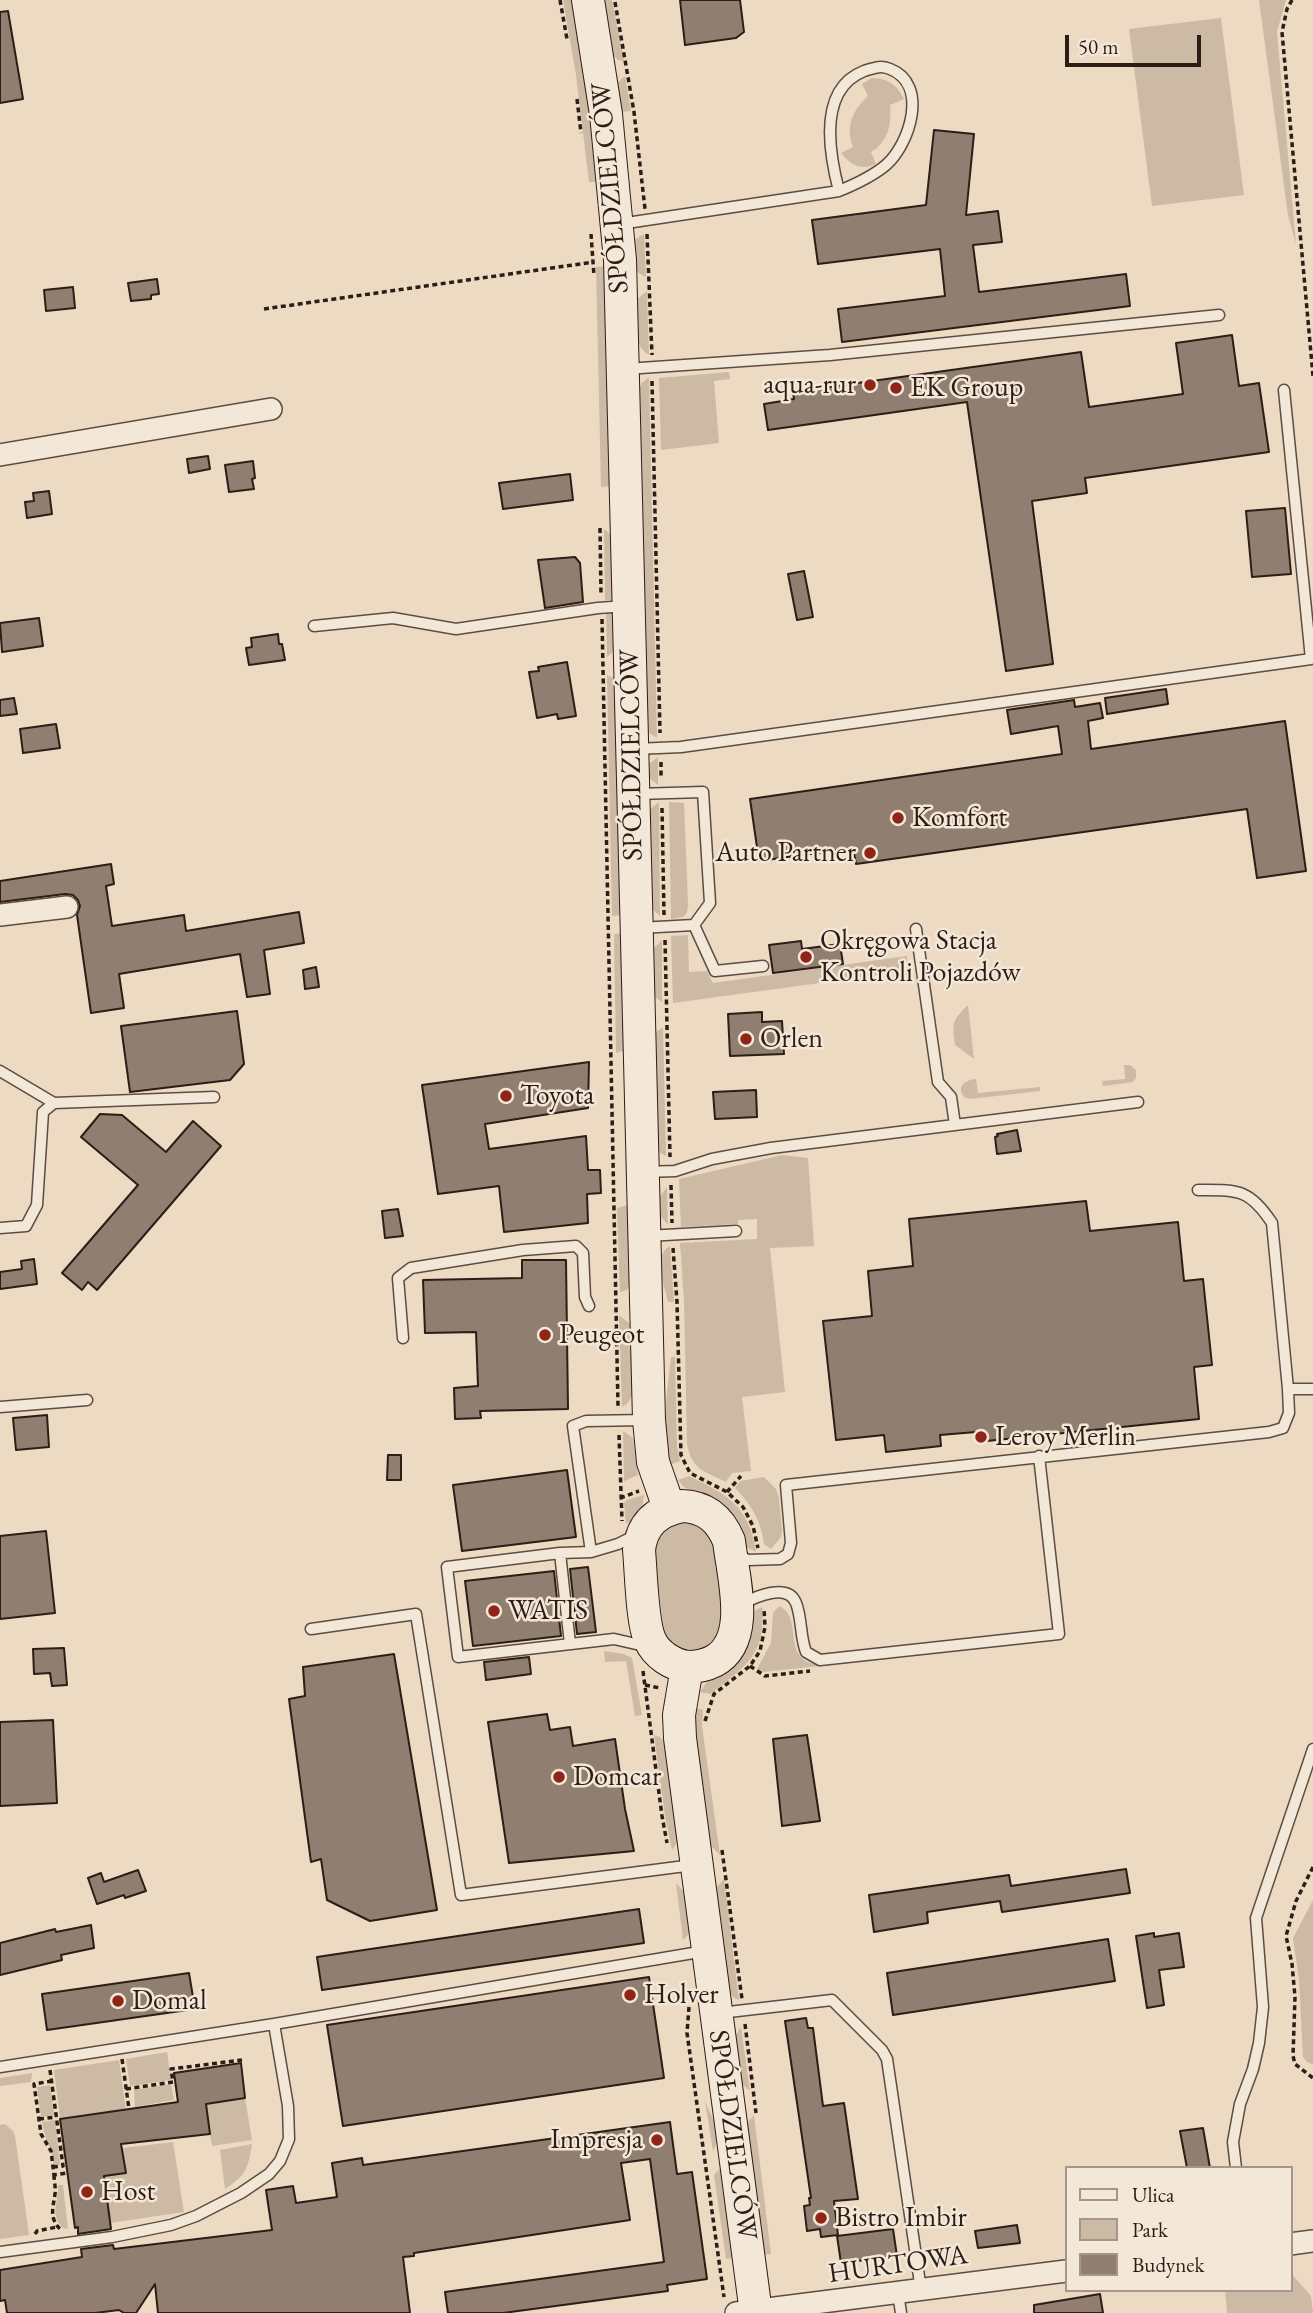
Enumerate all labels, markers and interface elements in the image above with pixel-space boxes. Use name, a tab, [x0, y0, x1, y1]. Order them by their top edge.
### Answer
scale bar	[1068, 21, 1204, 65]
text: 50 m	[1078, 33, 1119, 60]
street label: SPÓŁDZIELCÓW	[585, 81, 637, 295]
place label: aqua-rur	[763, 368, 856, 402]
place label: EK Group	[910, 371, 1023, 405]
marker: aqua-rur	[862, 377, 878, 393]
marker: EK Group	[888, 380, 904, 396]
street label: SPÓŁDZIELCÓW	[613, 649, 651, 861]
place label: Komfort	[912, 801, 1007, 835]
marker: Komfort	[890, 810, 906, 826]
place label: Auto Partner	[715, 836, 856, 870]
marker: Auto Partner	[862, 845, 878, 861]
place label: Okręgowa Stacja Kontroli Pojazdów	[820, 924, 1021, 990]
marker: Okręgowa Stacja Kontroli Pojazdów	[798, 949, 814, 965]
place label: Orlen	[760, 1022, 823, 1056]
marker: Orlen	[738, 1031, 754, 1047]
place label: Toyota	[520, 1079, 594, 1113]
marker: Toyota	[498, 1088, 514, 1104]
place label: Peugeot	[559, 1318, 644, 1352]
marker: Peugeot	[537, 1327, 553, 1343]
place label: Leroy Merlin	[995, 1420, 1136, 1454]
marker: Leroy Merlin	[973, 1429, 989, 1445]
place label: WATIS	[508, 1594, 588, 1628]
marker: WATIS	[486, 1603, 502, 1619]
place label: Domcar	[573, 1760, 661, 1794]
marker: Domcar	[551, 1769, 567, 1785]
place label: Holver	[644, 1978, 719, 2012]
place label: Domal	[132, 1984, 207, 2018]
marker: Holver	[622, 1987, 638, 2003]
marker: Domal	[110, 1993, 126, 2009]
street label: SPÓŁDZIELCÓW	[701, 2028, 763, 2242]
place label: Impresja	[550, 2123, 643, 2157]
marker: Impresja	[649, 2132, 665, 2148]
legend	[1064, 2166, 1292, 2292]
place label: Host	[101, 2175, 155, 2209]
text: Ulica	[1132, 2181, 1174, 2208]
marker: Host	[79, 2184, 95, 2200]
place label: Bistro Imbir	[835, 2201, 967, 2235]
marker: Bistro Imbir	[813, 2210, 829, 2226]
text: Park	[1132, 2216, 1168, 2243]
street label: HURTOWA	[826, 2239, 970, 2291]
text: Budynek	[1132, 2251, 1204, 2278]

